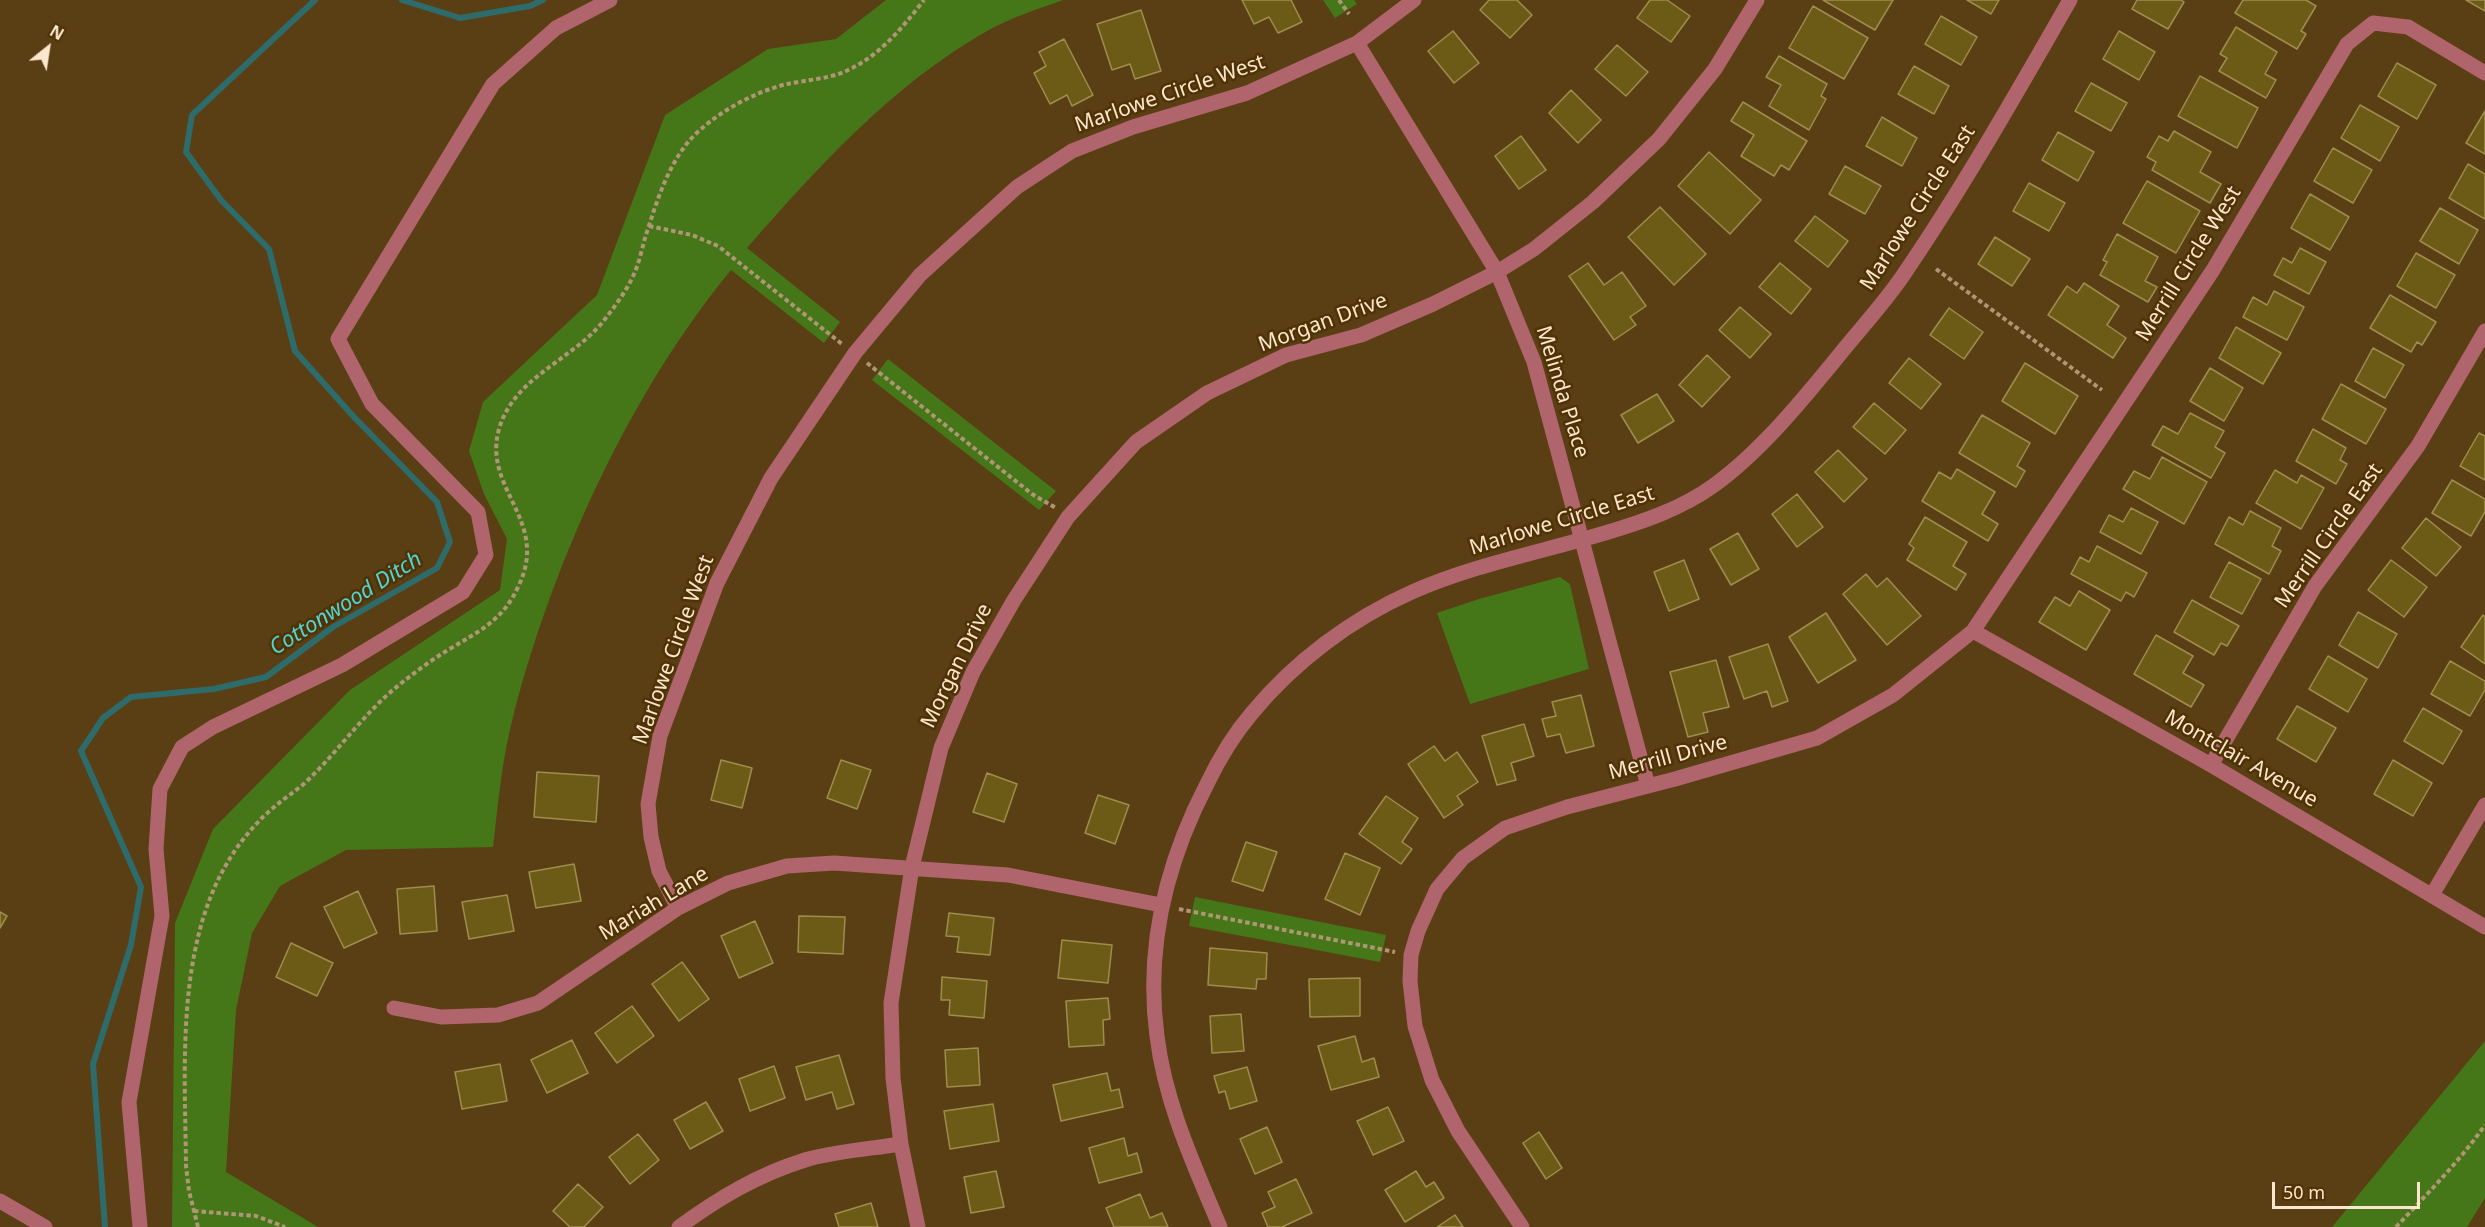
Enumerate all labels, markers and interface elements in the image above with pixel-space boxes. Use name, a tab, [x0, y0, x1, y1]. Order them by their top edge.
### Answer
north arrow	[18, 18, 78, 78]
text: N	[46, 20, 68, 45]
street label: Marlowe Circle West	[1072, 50, 1268, 138]
street label: Marlowe Circle East	[1855, 121, 1981, 295]
street label: Merrill Circle West	[2131, 182, 2247, 346]
street label: Morgan Drive	[1255, 288, 1391, 358]
street label: Melinda Place	[1530, 323, 1594, 461]
street label: Merrill Circle East	[2270, 459, 2388, 613]
street label: Marlowe Circle East	[1467, 481, 1657, 561]
water label: Cottonwood Ditch	[265, 547, 427, 661]
street label: Marlowe Circle West	[628, 552, 720, 748]
street label: Morgan Drive	[916, 600, 998, 732]
street label: Montclair Avenue	[2160, 705, 2322, 813]
street label: Merrill Drive	[1606, 730, 1730, 786]
street label: Mariah Lane	[595, 862, 713, 946]
scale bar	[2275, 1170, 2424, 1208]
text: 50 m	[2283, 1180, 2325, 1204]

